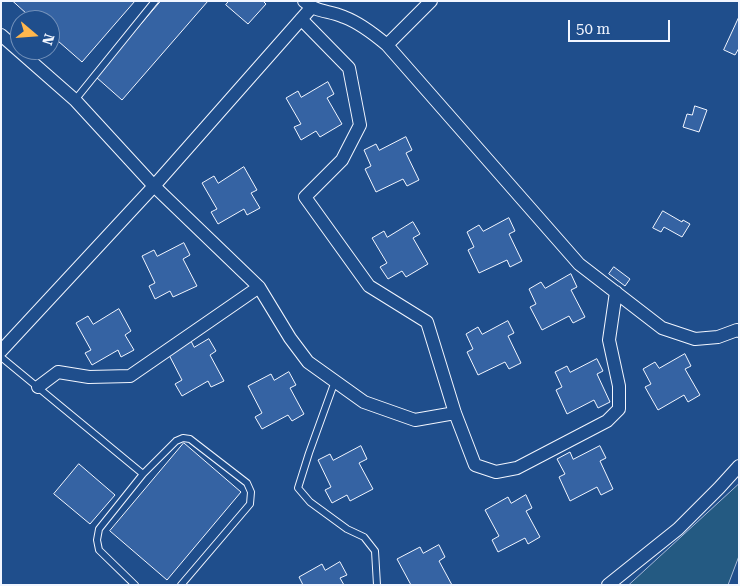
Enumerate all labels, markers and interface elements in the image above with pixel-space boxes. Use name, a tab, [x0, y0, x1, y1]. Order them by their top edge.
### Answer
north arrow	[10, 10, 60, 60]
scale bar	[570, 10, 672, 42]
text: 50 m	[576, 20, 610, 38]
text: N	[39, 32, 58, 47]

